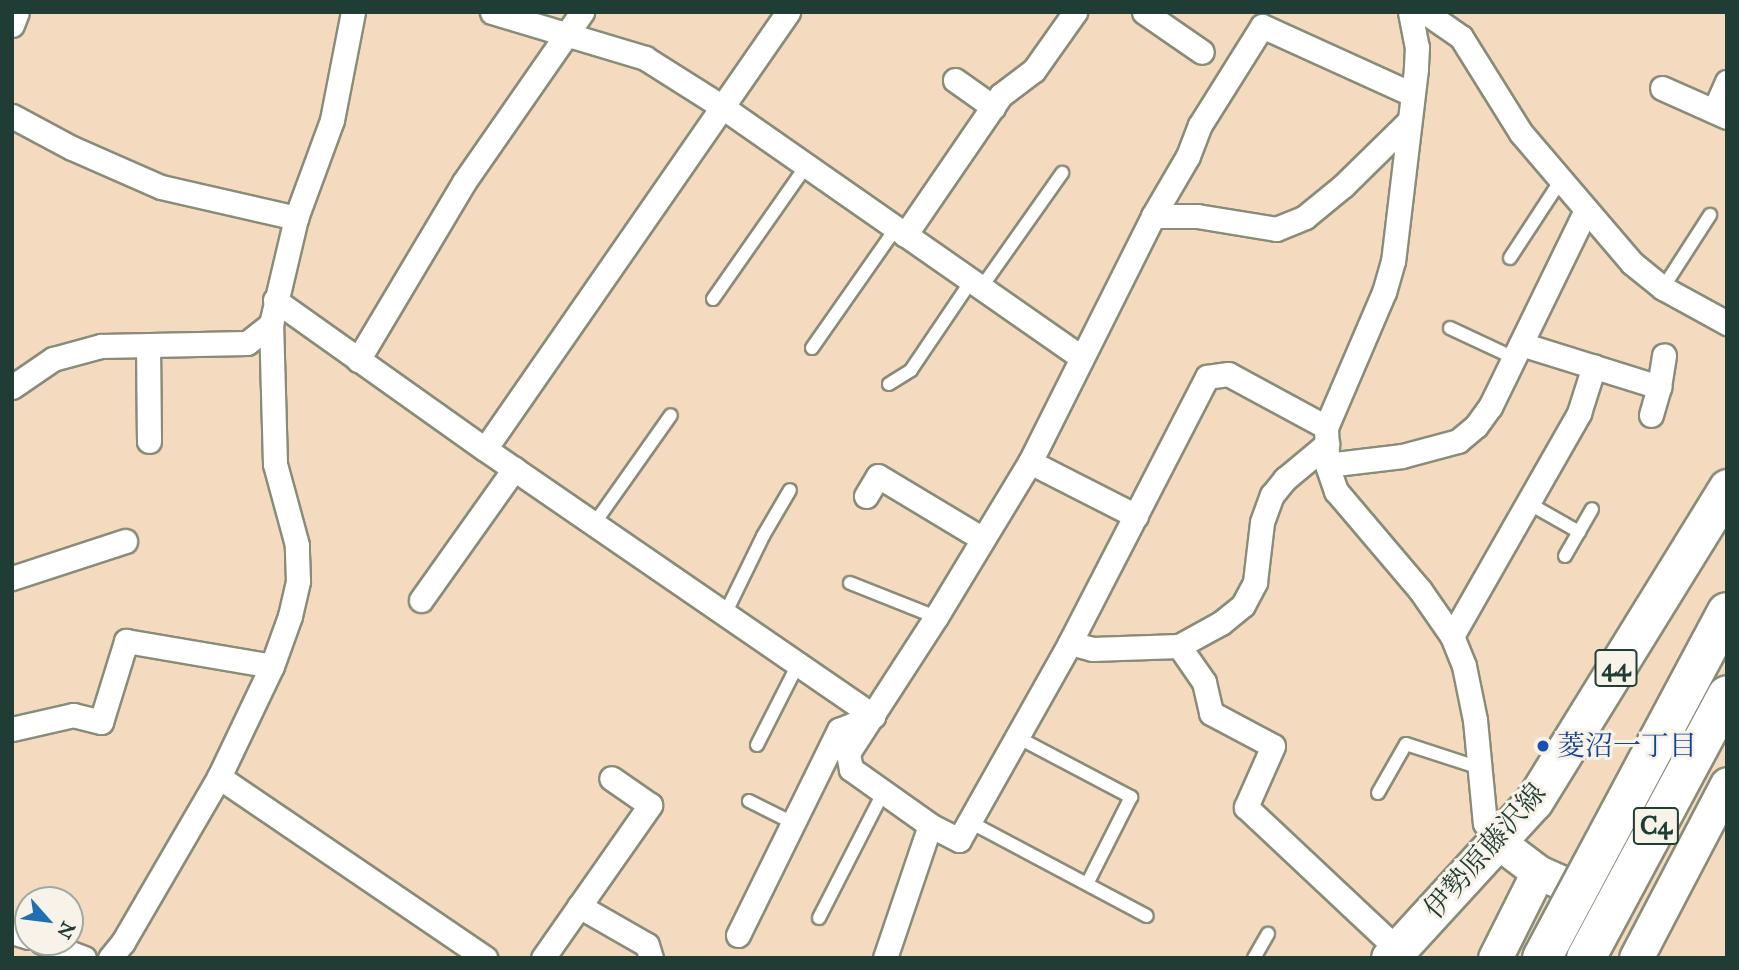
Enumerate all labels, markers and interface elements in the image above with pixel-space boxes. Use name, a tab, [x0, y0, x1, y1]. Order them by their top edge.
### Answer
road number: 44	[1593, 646, 1639, 690]
place label: 菱沼一丁目	[1557, 729, 1697, 763]
marker: 菱沼一丁目	[1535, 738, 1551, 754]
street label: 伊勢原藤沢線	[1417, 777, 1553, 925]
road number: C4	[1632, 804, 1680, 848]
north arrow	[14, 886, 84, 956]
text: N	[52, 918, 80, 943]

